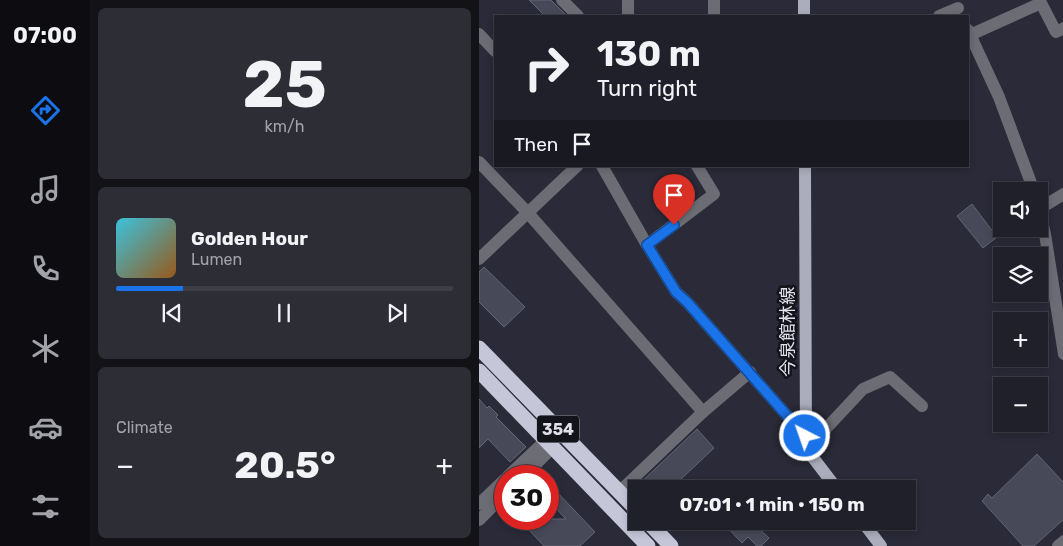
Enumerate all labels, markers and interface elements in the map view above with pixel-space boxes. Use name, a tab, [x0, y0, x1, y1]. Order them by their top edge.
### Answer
text: 07:00	[13, 22, 77, 49]
text: 130 m	[597, 33, 701, 75]
icon: right	[514, 35, 579, 100]
text: 25	[242, 46, 327, 123]
text: Turn right	[597, 75, 697, 102]
icon: directions	[28, 93, 63, 128]
text: km/h	[265, 117, 304, 136]
icon: arrive	[568, 130, 596, 158]
text: Then	[514, 133, 558, 156]
icon: music	[28, 172, 63, 207]
pin	[653, 174, 695, 225]
icon: arrive	[660, 181, 688, 209]
map controls	[993, 182, 1048, 432]
button: sound	[993, 182, 1048, 237]
text: Golden Hour	[191, 227, 308, 250]
button: layers	[993, 247, 1048, 302]
text: Lumen	[191, 250, 242, 269]
icon: phone	[28, 251, 63, 286]
street label: 今泉館林線	[777, 287, 799, 377]
icon: previous	[158, 299, 186, 327]
icon: pause	[270, 299, 298, 327]
icon: next	[383, 299, 411, 327]
button: +	[993, 312, 1048, 367]
icon: climate	[28, 331, 63, 366]
button: −	[993, 377, 1048, 432]
position arrow	[778, 409, 830, 461]
icon: car	[28, 410, 63, 445]
road number: 354	[537, 416, 579, 442]
text: Climate	[116, 418, 173, 437]
text: 20.5°	[234, 442, 336, 488]
text: −	[116, 449, 134, 482]
text: +	[436, 449, 453, 482]
speed limit sign: 30	[494, 465, 559, 530]
icon: filters	[28, 489, 63, 524]
text: 07:01 · 1 min · 150 m	[679, 493, 865, 516]

